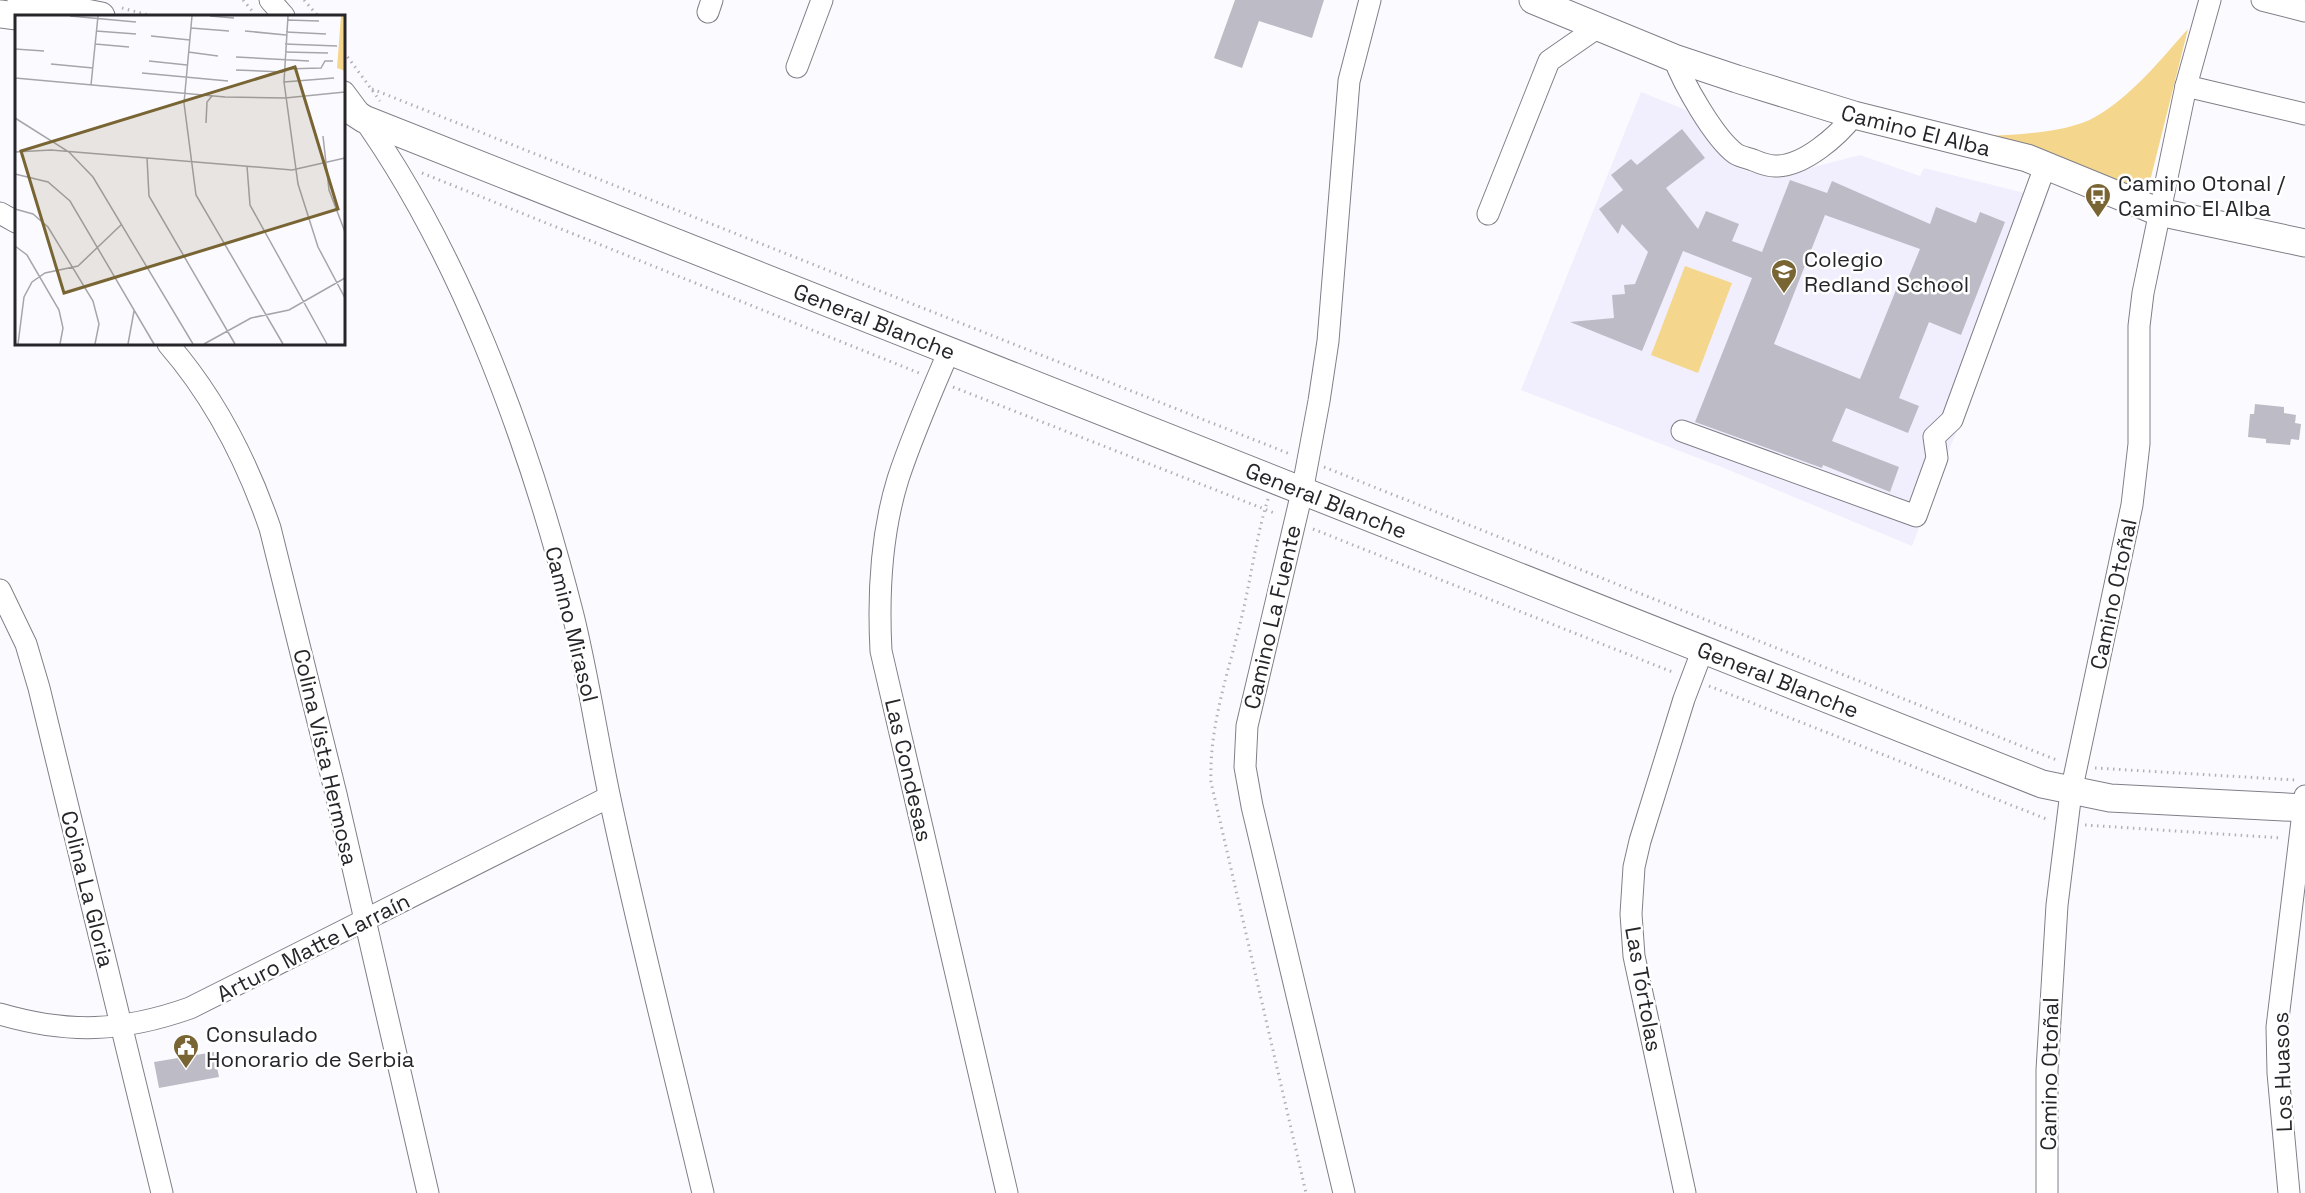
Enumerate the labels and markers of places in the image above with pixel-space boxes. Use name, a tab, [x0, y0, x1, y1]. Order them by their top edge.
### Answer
place label: Camino Otonal / Camino El Alba	[2118, 169, 2286, 222]
bus stop icon: Camino Otonal / Camino El Alba	[2083, 181, 2113, 219]
place label: Colegio Redland School	[1804, 245, 1969, 298]
school or university icon: Colegio Redland School	[1769, 257, 1799, 295]
place label: Consulado Honorario de Serbia	[206, 1020, 415, 1073]
public building icon: Consulado Honorario de Serbia	[171, 1032, 201, 1070]

